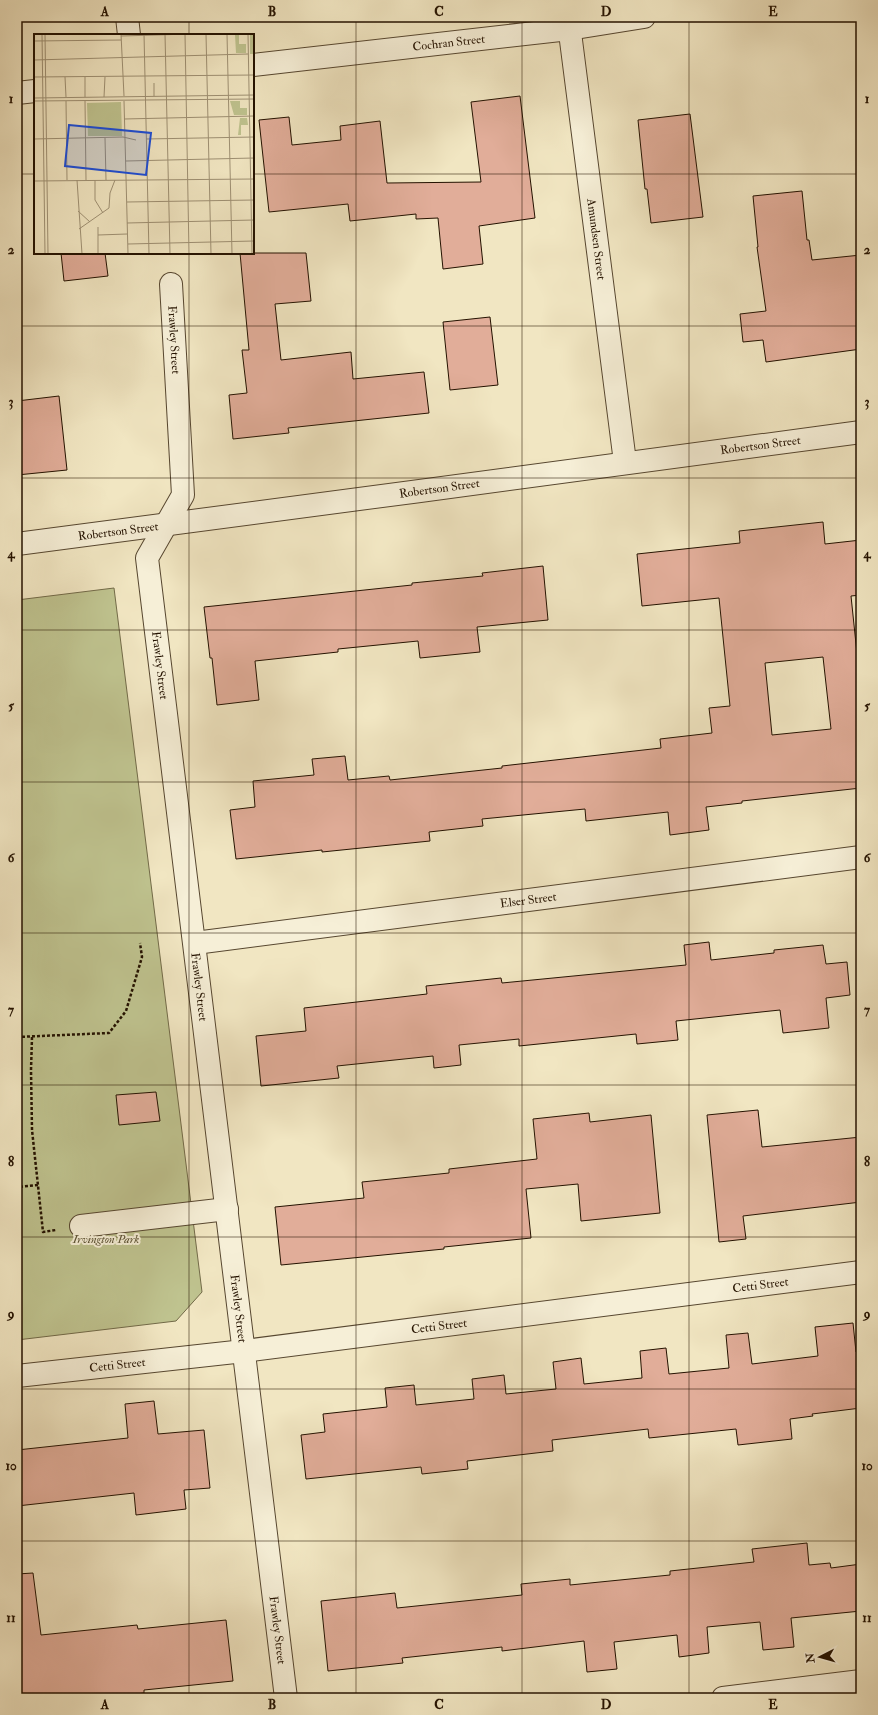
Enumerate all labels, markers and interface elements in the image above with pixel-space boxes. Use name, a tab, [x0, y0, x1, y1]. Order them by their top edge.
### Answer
text: A	[100, 4, 110, 20]
text: B	[268, 4, 276, 20]
text: C	[434, 4, 444, 20]
text: D	[601, 4, 612, 20]
text: E	[768, 4, 778, 20]
street label: Cochran Street	[412, 32, 486, 55]
inset map	[34, 34, 254, 254]
text: 1	[9, 91, 14, 107]
text: 1	[865, 91, 870, 107]
street label: Amundsen Street	[583, 197, 609, 281]
text: 2	[8, 242, 15, 258]
text: 2	[864, 242, 871, 258]
street label: Frawley Street	[164, 305, 183, 375]
text: 3	[9, 394, 14, 410]
text: 3	[865, 394, 870, 410]
street label: Robertson Street	[719, 433, 802, 458]
street label: Robertson Street	[398, 476, 481, 502]
street label: Robertson Street	[77, 519, 160, 544]
text: 4	[6, 546, 15, 562]
text: 4	[862, 546, 871, 562]
street label: Frawley Street	[148, 630, 171, 700]
text: 5	[8, 698, 14, 714]
text: 5	[864, 698, 870, 714]
text: 6	[8, 850, 16, 866]
text: 6	[864, 850, 872, 866]
street label: Elser Street	[499, 889, 558, 912]
street label: Frawley Street	[187, 952, 210, 1022]
text: 7	[8, 1002, 15, 1018]
text: 7	[864, 1002, 871, 1018]
text: 8	[8, 1154, 14, 1170]
text: 8	[864, 1154, 870, 1170]
park label: Irvington Park	[72, 1232, 139, 1247]
street label: Frawley Street	[226, 1274, 250, 1344]
street label: Cetti Street	[732, 1274, 789, 1296]
text: 9	[6, 1306, 15, 1322]
text: 9	[862, 1306, 871, 1322]
street label: Cetti Street	[410, 1315, 468, 1338]
street label: Cetti Street	[89, 1355, 146, 1376]
text: 10	[5, 1458, 17, 1474]
text: 10	[861, 1458, 873, 1474]
street label: Frawley Street	[266, 1595, 289, 1665]
text: 11	[6, 1610, 16, 1626]
text: 11	[862, 1610, 872, 1626]
north arrow	[800, 1637, 840, 1677]
text: N	[803, 1651, 818, 1665]
text: A	[100, 1697, 110, 1713]
text: B	[268, 1697, 276, 1713]
text: C	[434, 1697, 444, 1713]
text: D	[601, 1697, 612, 1713]
text: E	[768, 1697, 778, 1713]

